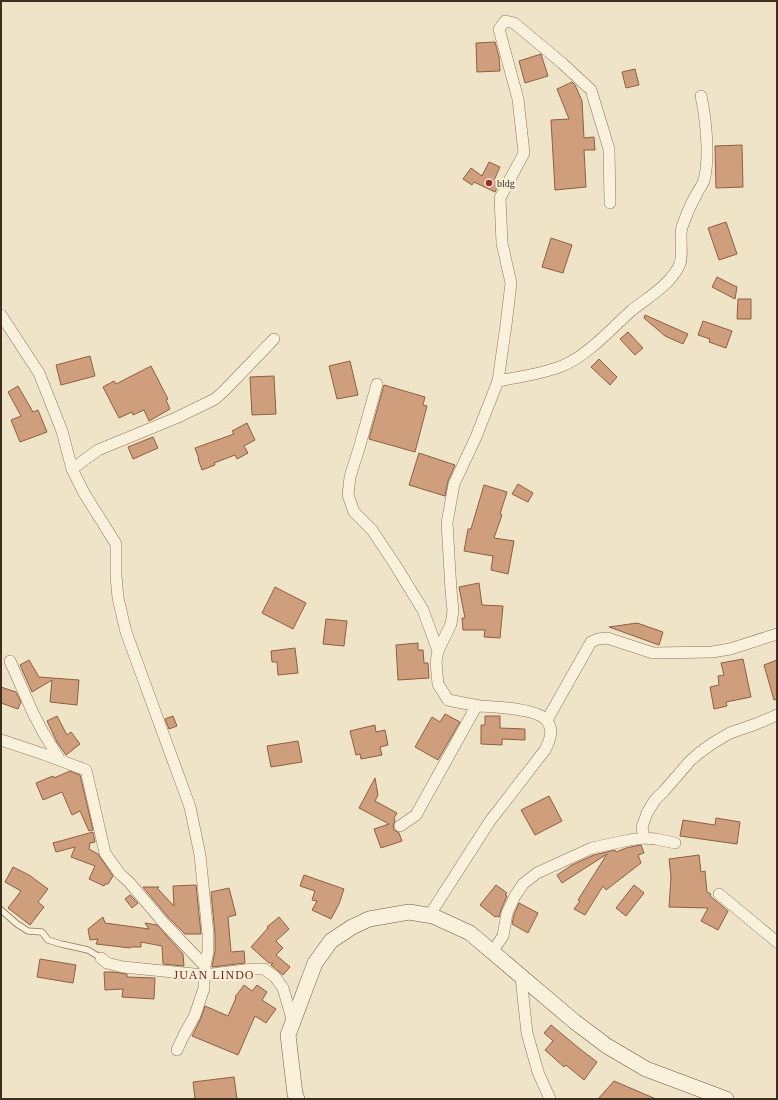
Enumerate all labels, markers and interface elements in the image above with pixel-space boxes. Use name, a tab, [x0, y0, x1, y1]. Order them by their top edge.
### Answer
marker: bldg	[484, 178, 494, 188]
place label: bldg	[497, 178, 515, 189]
district label: JUAN LINDO	[174, 968, 255, 982]

